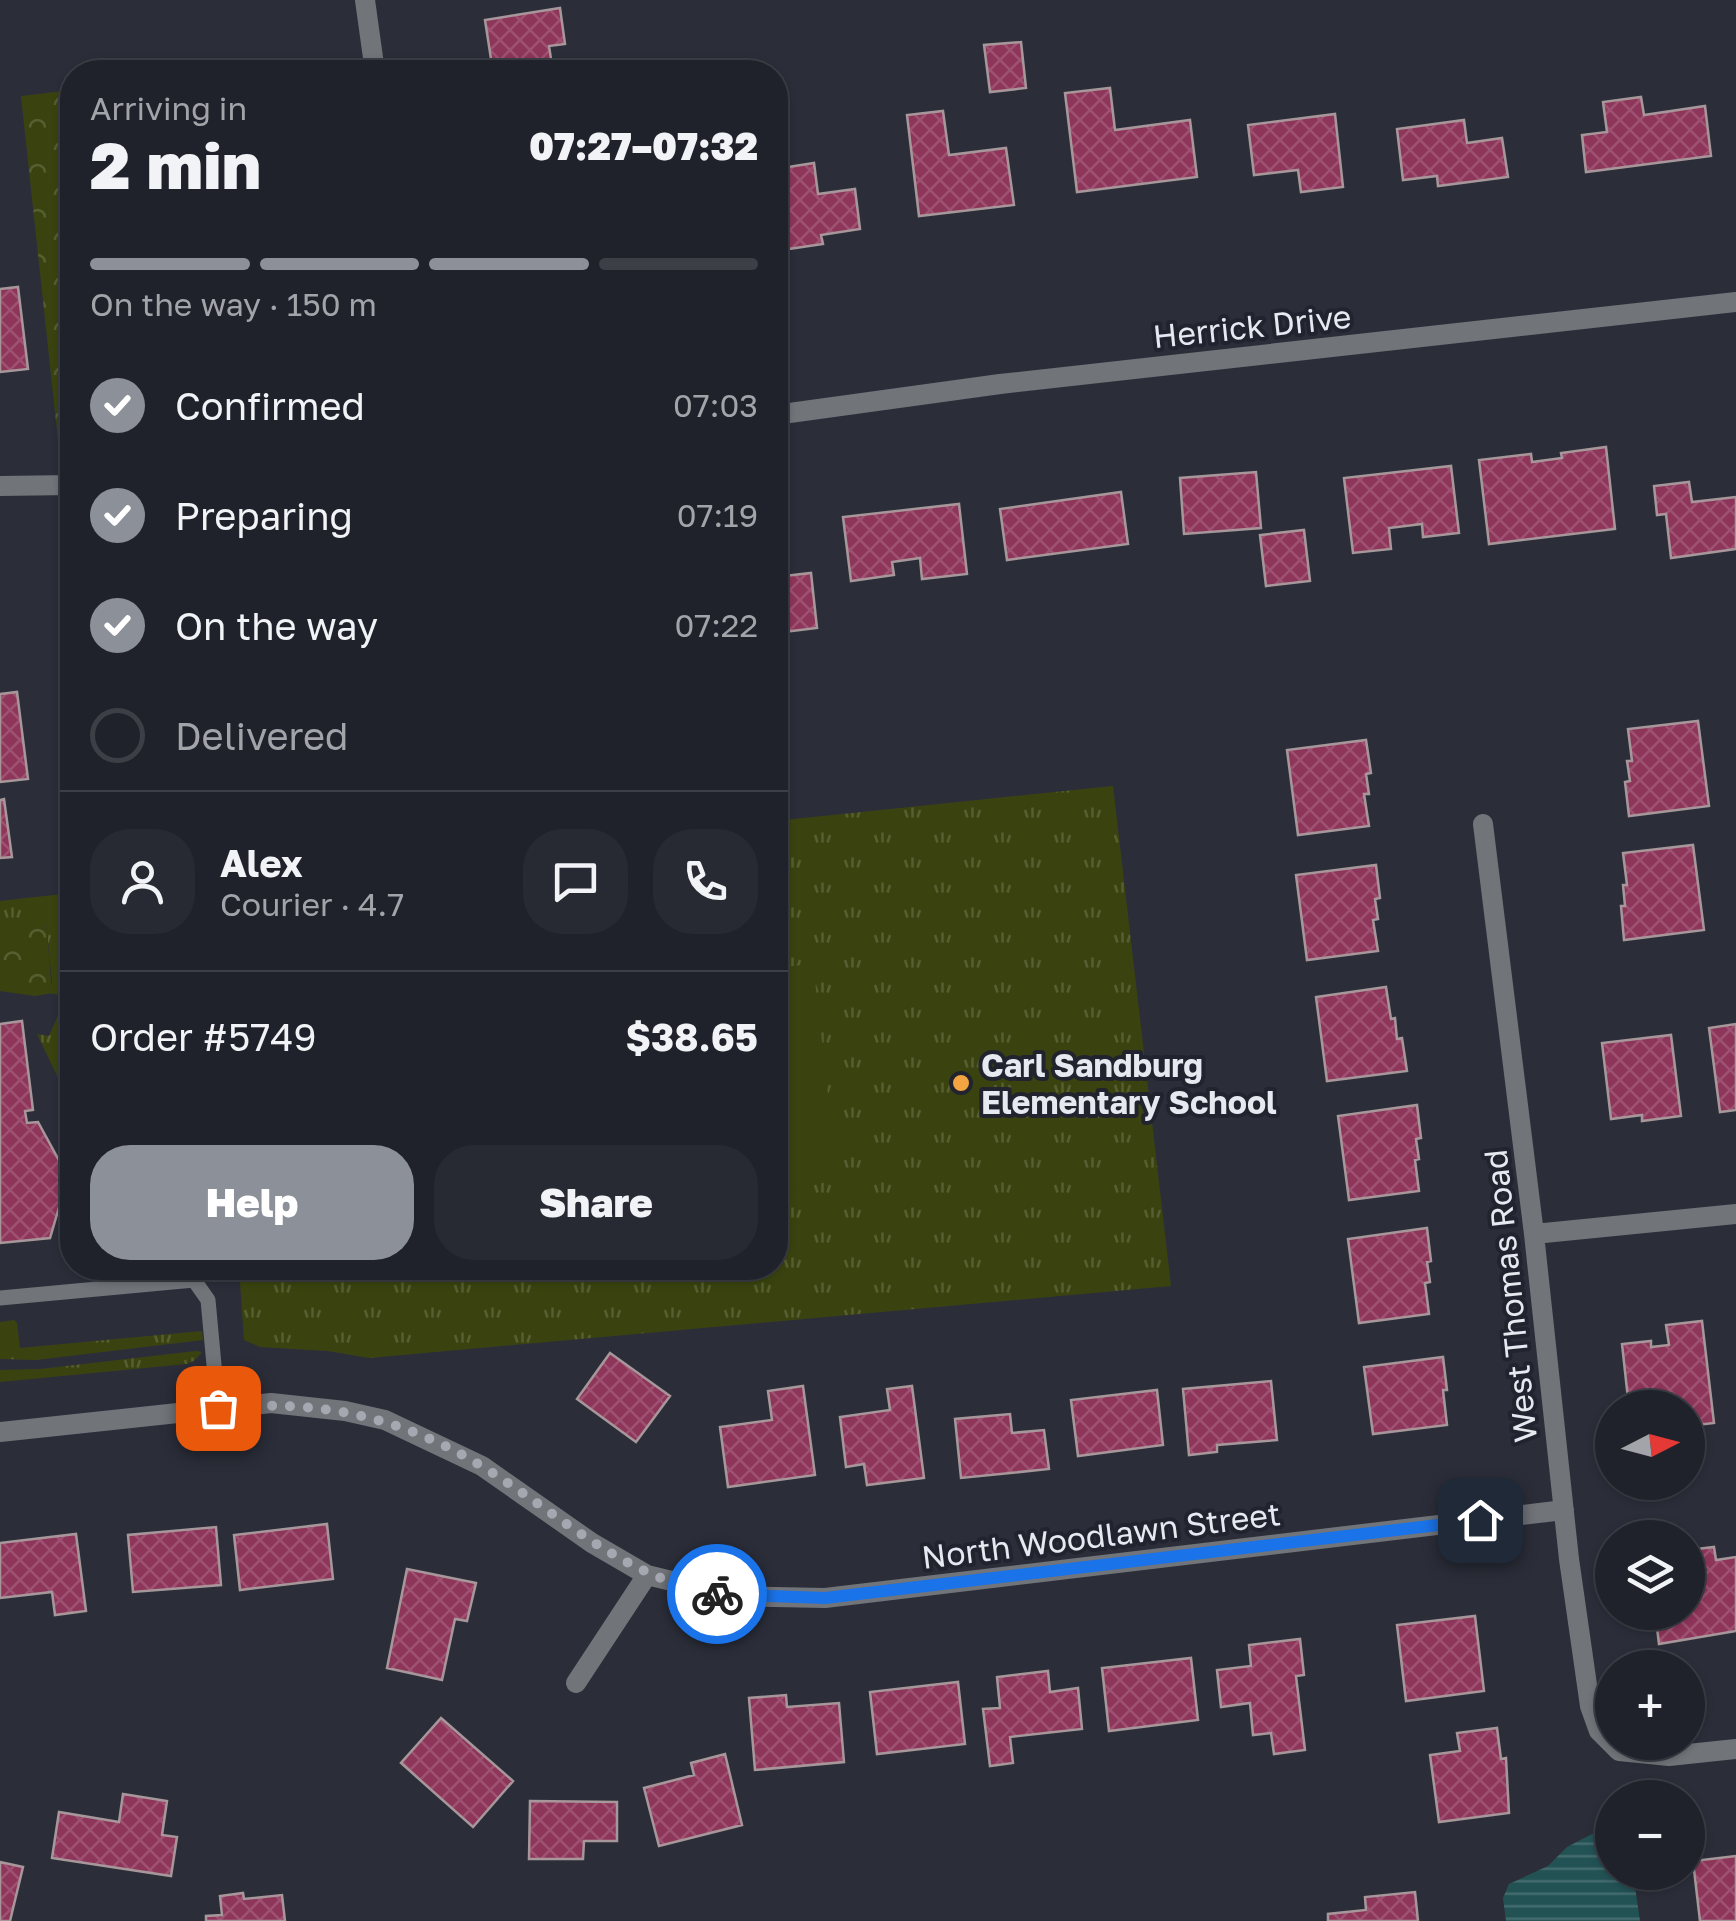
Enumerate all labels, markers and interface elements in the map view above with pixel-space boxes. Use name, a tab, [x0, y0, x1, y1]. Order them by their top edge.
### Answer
text: Arriving in	[90, 89, 247, 127]
text: 07:27–07:32	[529, 123, 758, 168]
text: 2 min	[90, 125, 261, 203]
text: On the way · 150 m	[90, 285, 377, 323]
street label: Herrick Drive	[1151, 297, 1353, 355]
icon: check	[90, 378, 145, 433]
text: Confirmed	[175, 383, 365, 428]
text: 07:03	[673, 386, 758, 424]
icon: check	[90, 488, 145, 543]
text: Preparing	[175, 493, 353, 538]
text: 07:19	[677, 496, 758, 534]
icon: check	[90, 598, 145, 653]
text: On the way	[175, 603, 378, 648]
text: 07:22	[674, 606, 758, 644]
text: Delivered	[175, 713, 348, 758]
button: person	[90, 829, 195, 934]
button: chat	[523, 829, 628, 934]
button: phone	[653, 829, 758, 934]
text: Alex	[220, 840, 303, 885]
text: Courier · 4.7	[220, 885, 404, 923]
text: Order #5749	[90, 1014, 316, 1059]
text: $38.65	[626, 1014, 758, 1059]
place label: Carl Sandburg Elementary School	[981, 1046, 1277, 1121]
marker: Carl Sandburg Elementary School	[950, 1072, 972, 1094]
button: Help	[90, 1145, 414, 1260]
button: Share	[434, 1145, 758, 1260]
street label: West Thomas Road	[1476, 1148, 1544, 1444]
pin	[176, 1366, 261, 1451]
icon: bag	[191, 1381, 246, 1436]
north arrow	[1595, 1390, 1705, 1500]
map controls	[1595, 1390, 1705, 1890]
pin	[1438, 1478, 1523, 1563]
icon: home	[1453, 1493, 1508, 1548]
street label: North Woodlawn Street	[920, 1494, 1282, 1576]
button: layers	[1595, 1520, 1705, 1630]
courier	[667, 1544, 767, 1644]
icon: bike	[690, 1567, 745, 1622]
button: +	[1595, 1650, 1705, 1760]
button: −	[1595, 1780, 1705, 1890]

